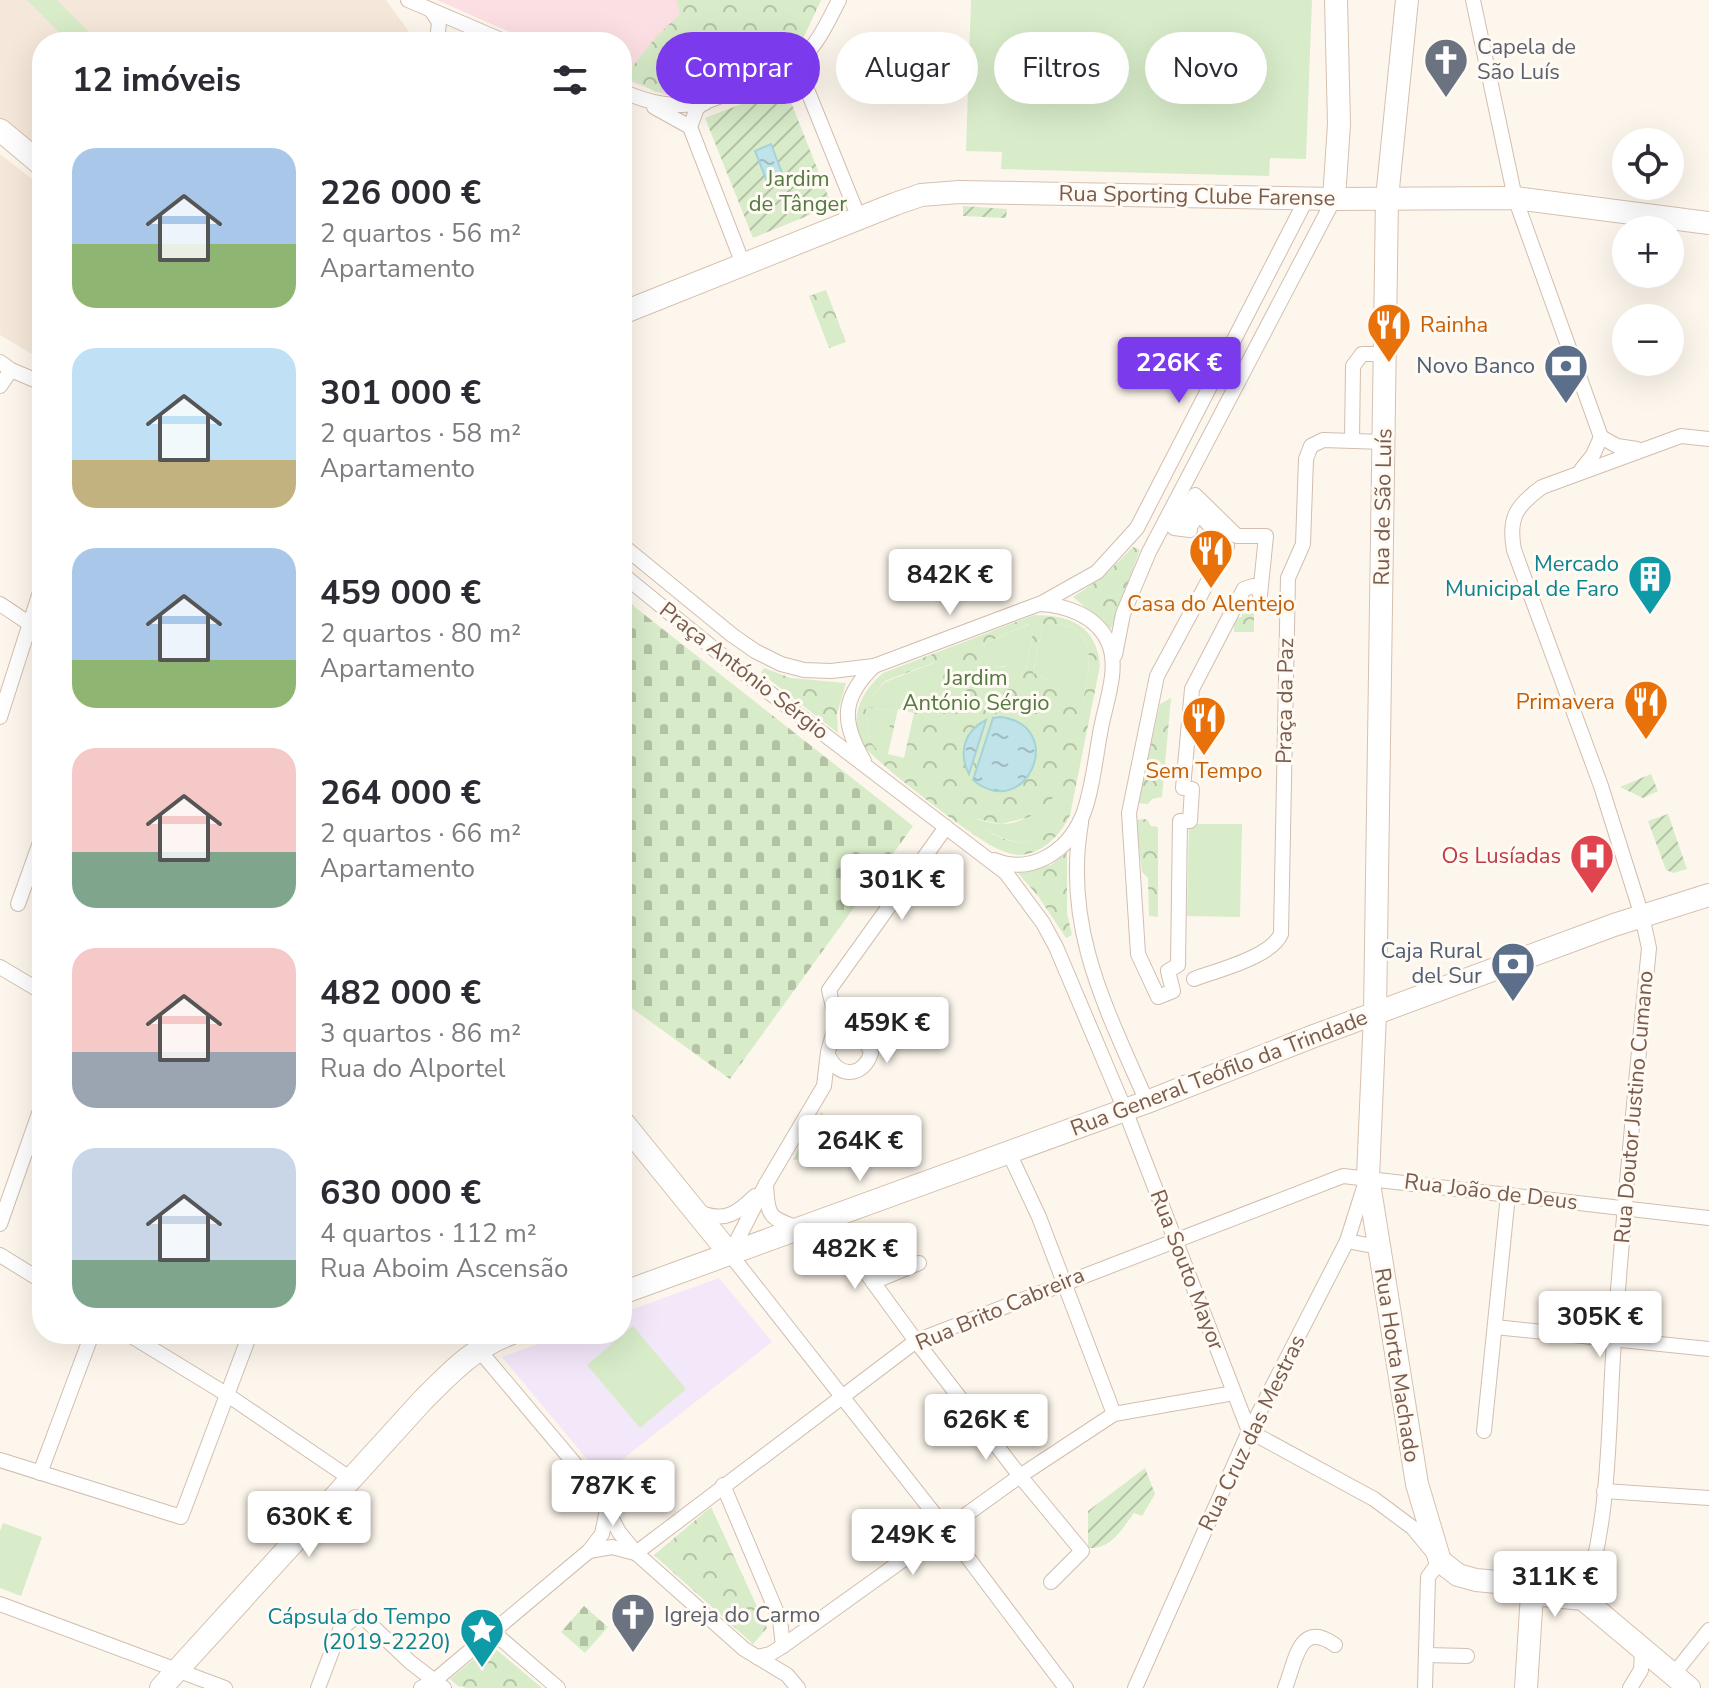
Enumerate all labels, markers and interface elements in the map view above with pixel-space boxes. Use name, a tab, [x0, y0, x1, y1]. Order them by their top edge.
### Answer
chip: Comprar	[656, 32, 820, 104]
chip: Alugar	[836, 32, 978, 104]
chip: Filtros	[994, 32, 1129, 104]
chip: Novo	[1145, 32, 1267, 104]
place label: Capela de São Luís	[1477, 32, 1576, 87]
church icon: Capela de São Luís	[1422, 36, 1470, 99]
text: 12 imóveis	[72, 57, 241, 103]
icon: filters	[548, 58, 592, 102]
map controls	[1612, 128, 1684, 376]
button: locate	[1612, 128, 1684, 200]
park label: Jardim de Tânger	[749, 164, 847, 219]
text: 226 000 €	[320, 170, 481, 216]
street label: Rua Sporting Clube Farense	[1058, 179, 1336, 213]
icon: home	[136, 180, 232, 276]
text: 2 quartos · 56 m²	[320, 216, 521, 251]
button: +	[1612, 216, 1684, 288]
text: Apartamento	[320, 251, 475, 286]
restaurant icon: Rainha	[1365, 301, 1413, 364]
button: −	[1612, 304, 1684, 376]
place label: Rainha	[1420, 310, 1488, 340]
pin: 226K €	[1114, 337, 1244, 405]
bank icon: Novo Banco	[1542, 342, 1590, 405]
text: 226K €	[1136, 345, 1222, 380]
place label: Novo Banco	[1416, 351, 1535, 381]
text: 301 000 €	[320, 370, 481, 416]
icon: home	[136, 380, 232, 476]
text: 2 quartos · 58 m²	[320, 416, 521, 451]
street label: Rua de São Luís	[1367, 428, 1399, 586]
text: Apartamento	[320, 451, 475, 486]
restaurant icon: Casa do Alentejo	[1187, 527, 1235, 590]
pin: 842K €	[885, 549, 1015, 617]
place label: Mercado Municipal de Faro	[1445, 549, 1619, 604]
building icon: Mercado Municipal de Faro	[1626, 553, 1674, 616]
text: 842K €	[907, 557, 993, 592]
text: 459 000 €	[320, 570, 481, 616]
icon: home	[136, 580, 232, 676]
place label: Casa do Alentejo	[1127, 589, 1295, 619]
street label: Praça António Sérgio	[653, 595, 835, 747]
text: 2 quartos · 80 m²	[320, 616, 521, 651]
street label: Praça da Paz	[1269, 638, 1301, 764]
text: Apartamento	[320, 651, 475, 686]
park label: Jardim António Sérgio	[902, 663, 1050, 718]
restaurant icon: Primavera	[1622, 678, 1670, 741]
place label: Primavera	[1516, 687, 1615, 717]
restaurant icon: Sem Tempo	[1180, 694, 1228, 757]
place label: Sem Tempo	[1146, 756, 1262, 786]
text: 264 000 €	[320, 770, 481, 816]
icon: home	[136, 780, 232, 876]
text: 2 quartos · 66 m²	[320, 816, 521, 851]
hospital icon: Os Lusíadas	[1568, 832, 1616, 895]
place label: Os Lusíadas	[1441, 841, 1561, 871]
text: Apartamento	[320, 851, 475, 886]
pin: 301K €	[837, 854, 967, 922]
text: 301K €	[859, 862, 945, 897]
place label: Caja Rural del Sur	[1380, 936, 1482, 991]
bank icon: Caja Rural del Sur	[1489, 940, 1537, 1003]
street label: Rua Doutor Justino Cumano	[1607, 969, 1661, 1245]
text: 482 000 €	[320, 970, 481, 1016]
icon: home	[136, 980, 232, 1076]
pin: 459K €	[822, 997, 952, 1065]
street label: Rua General Teófilo da Trindade	[1066, 1002, 1372, 1144]
text: 459K €	[844, 1005, 930, 1040]
text: 3 quartos · 86 m²	[320, 1016, 521, 1051]
text: Rua do Alportel	[320, 1051, 506, 1086]
pin: 264K €	[795, 1115, 925, 1183]
text: 264K €	[817, 1123, 903, 1158]
street label: Rua João de Deus	[1403, 1166, 1579, 1218]
text: 630 000 €	[320, 1170, 481, 1216]
icon: home	[136, 1180, 232, 1276]
street label: Rua Souto Mayor	[1143, 1185, 1231, 1355]
text: 4 quartos · 112 m²	[320, 1216, 537, 1251]
pin: 482K €	[790, 1223, 920, 1291]
text: 482K €	[812, 1231, 898, 1266]
text: Rua Aboim Ascensão	[320, 1251, 568, 1286]
street label: Rua Brito Cabreira	[911, 1260, 1089, 1358]
street label: Rua Horta Machado	[1367, 1266, 1427, 1464]
pin: 305K €	[1535, 1291, 1665, 1359]
text: 305K €	[1557, 1299, 1643, 1334]
street label: Rua Cruz das Mestras	[1191, 1330, 1313, 1536]
pin: 626K €	[921, 1394, 1051, 1462]
text: 626K €	[943, 1402, 1029, 1437]
pin: 787K €	[548, 1460, 678, 1528]
text: 787K €	[570, 1468, 656, 1503]
pin: 630K €	[244, 1491, 374, 1559]
text: 630K €	[266, 1499, 352, 1534]
pin: 249K €	[848, 1509, 978, 1577]
text: 249K €	[870, 1517, 956, 1552]
pin: 311K €	[1490, 1551, 1620, 1619]
text: 311K €	[1512, 1559, 1598, 1594]
church icon: Igreja do Carmo	[609, 1591, 657, 1654]
place label: Igreja do Carmo	[664, 1600, 820, 1630]
place label: Cápsula do Tempo (2019-2220)	[267, 1602, 451, 1657]
place icon: Cápsula do Tempo (2019-2220)	[458, 1606, 506, 1669]

